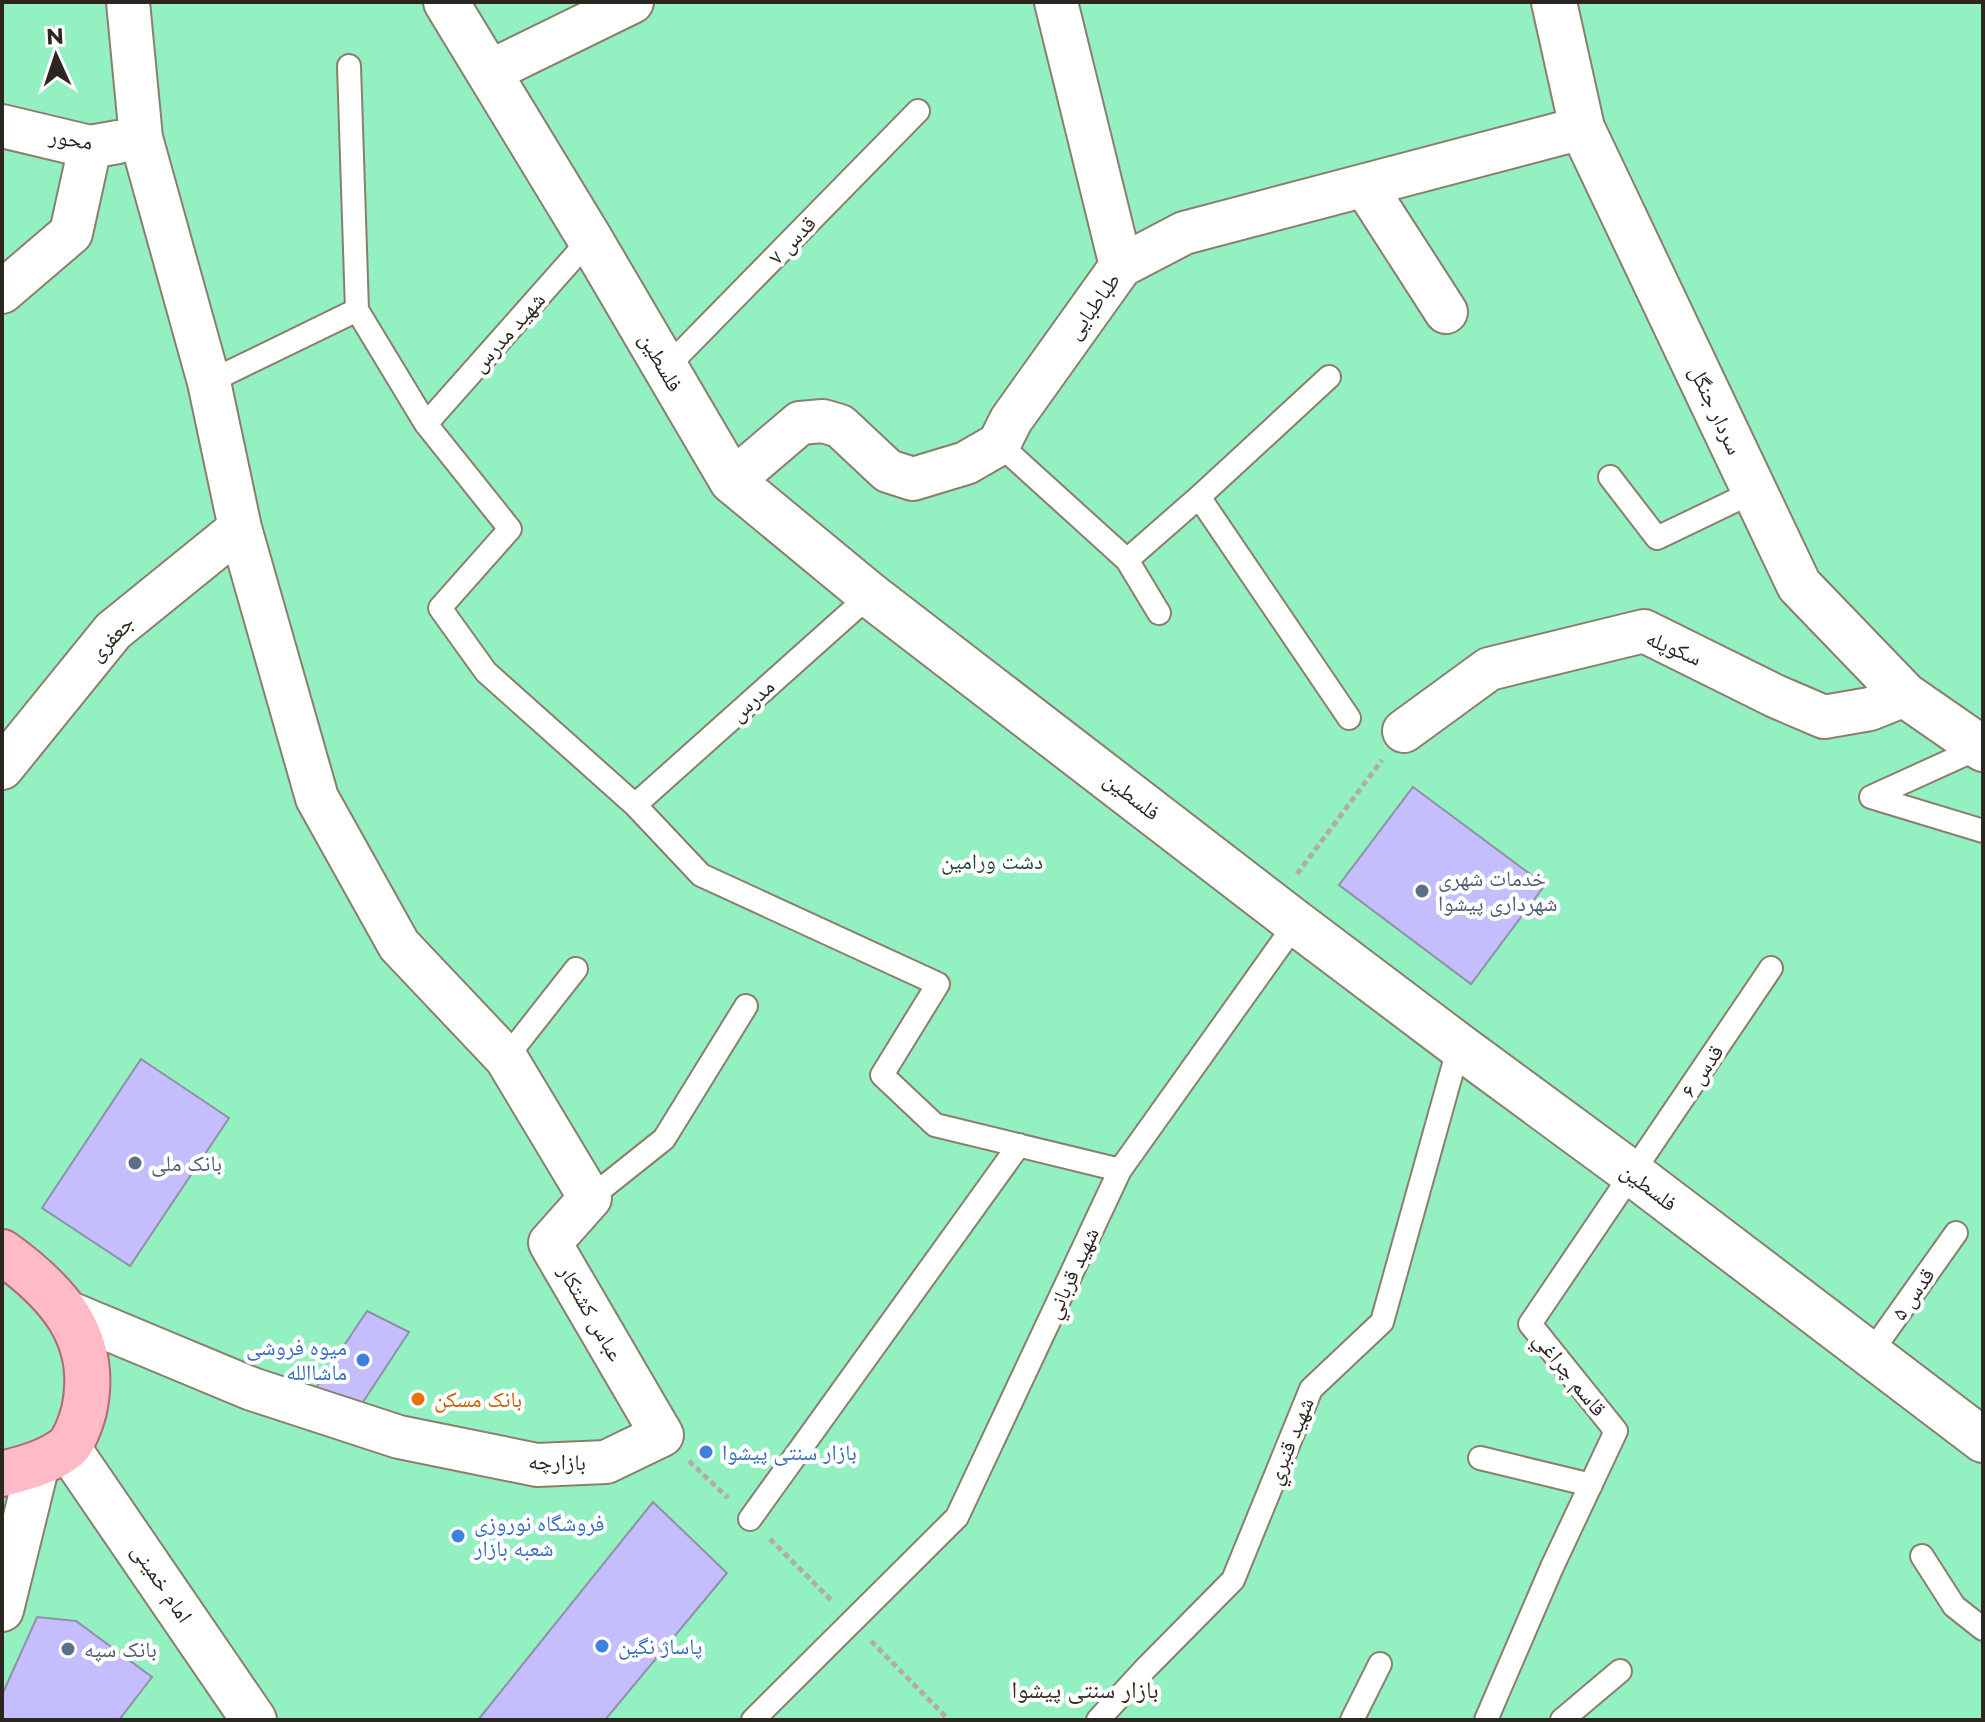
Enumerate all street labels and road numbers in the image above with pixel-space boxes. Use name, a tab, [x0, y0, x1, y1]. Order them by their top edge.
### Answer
street label: محور	[46, 122, 95, 156]
street label: قدس ۷	[762, 210, 822, 270]
street label: طباطبایی	[1060, 267, 1126, 345]
street label: شهيد مدرس	[465, 286, 551, 378]
street label: فلسطین	[633, 328, 689, 396]
street label: سردار جنگل	[1684, 361, 1748, 459]
street label: جعفری	[82, 609, 140, 667]
street label: سکوپله	[1642, 624, 1706, 672]
street label: مدرس	[724, 673, 780, 727]
street label: فلسطین	[1099, 766, 1165, 826]
street label: قدس ۶	[1675, 1040, 1729, 1102]
street label: فلسطین	[1615, 1157, 1683, 1217]
street label: شهيد قرباني	[1039, 1223, 1108, 1325]
street label: عباس كشتكار	[552, 1259, 629, 1366]
street label: قدس ۵	[1885, 1263, 1941, 1325]
street label: قاسم چراغي	[1525, 1326, 1612, 1424]
street label: شهيد قنبري	[1260, 1394, 1323, 1490]
street label: بازارچه	[528, 1448, 586, 1476]
street label: امام خمینی	[125, 1538, 198, 1628]

